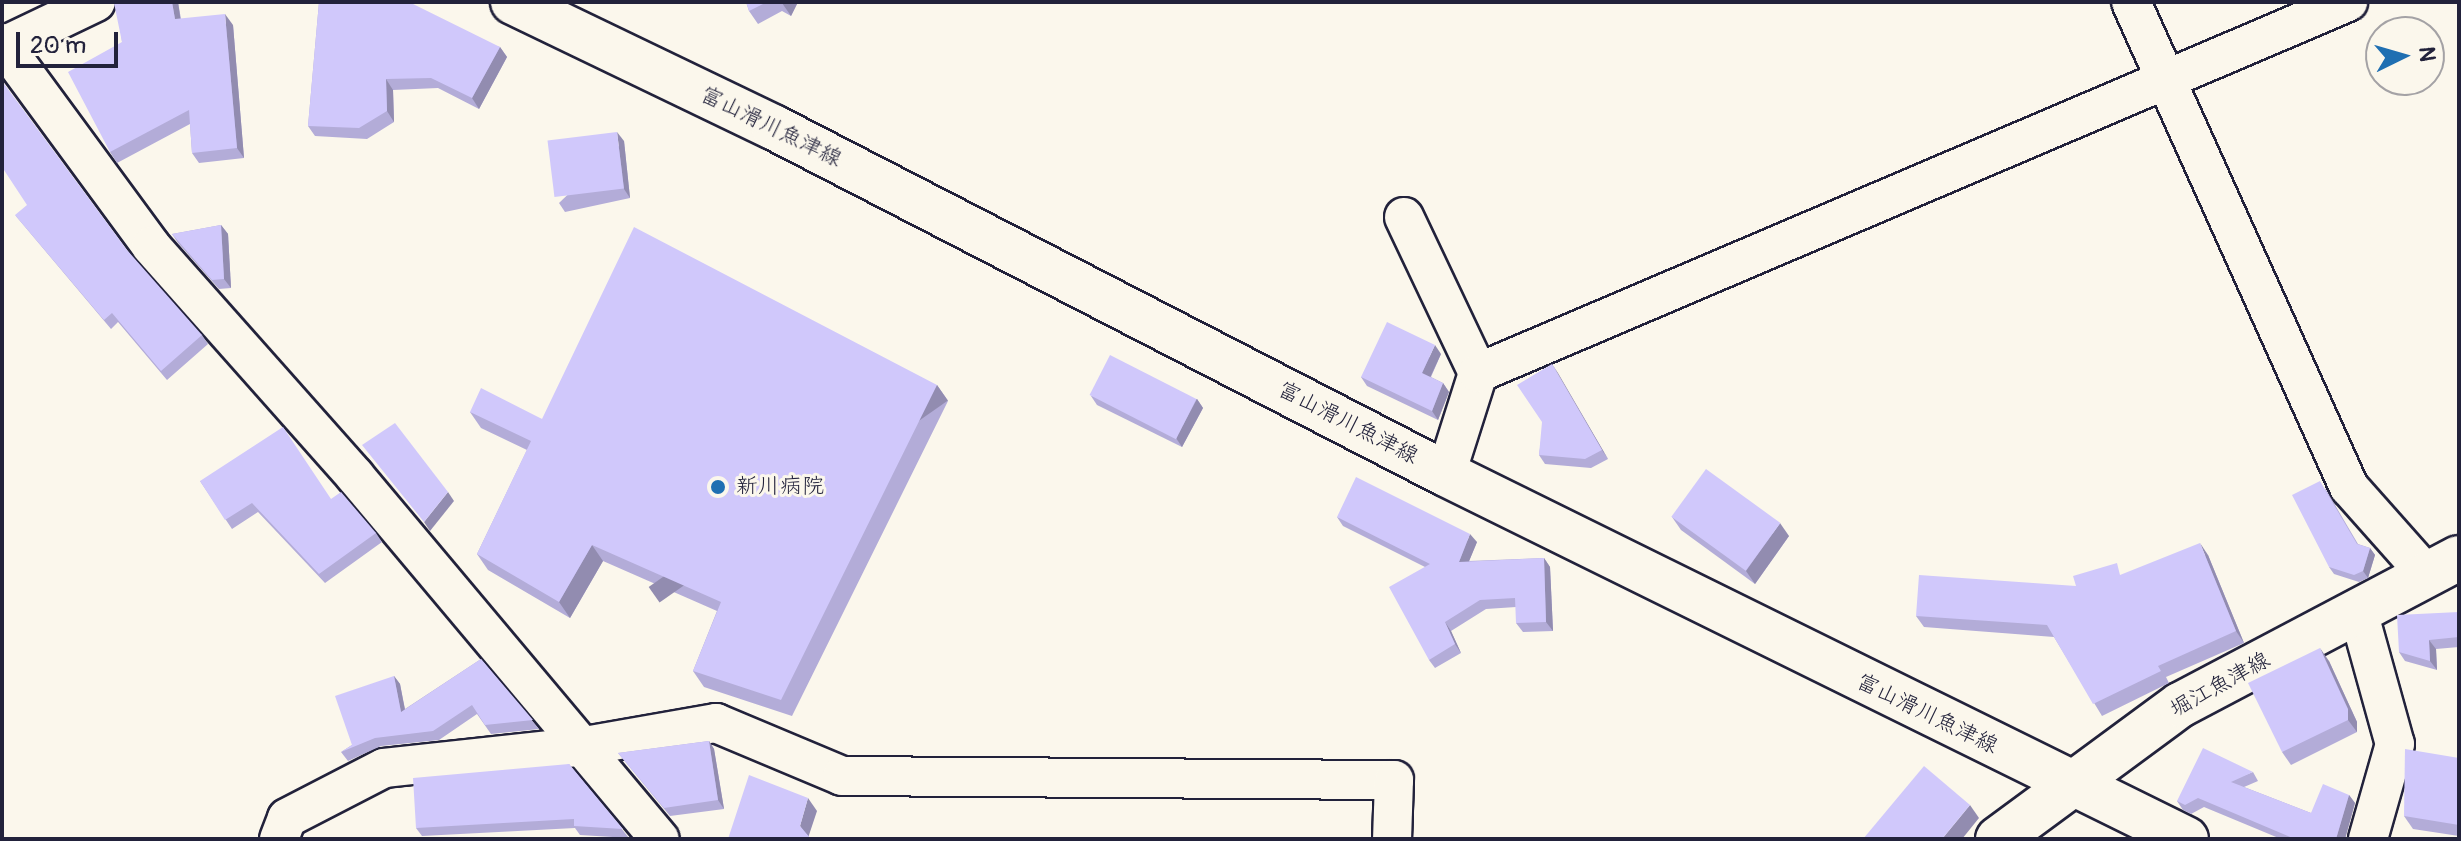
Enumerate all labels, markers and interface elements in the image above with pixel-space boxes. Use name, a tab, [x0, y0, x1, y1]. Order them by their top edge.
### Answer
scale bar	[20, 16, 122, 66]
north arrow	[2365, 16, 2445, 96]
text: 20 m	[30, 31, 86, 60]
text: N	[2412, 45, 2442, 63]
street label: 富山滑川魚津線	[696, 81, 846, 173]
street label: 富山滑川魚津線	[1273, 376, 1423, 470]
place label: 新川病院	[736, 474, 824, 500]
marker: 新川病院	[707, 476, 729, 498]
street label: 堀江魚津線	[2165, 647, 2275, 723]
street label: 富山滑川魚津線	[1852, 668, 2002, 760]

